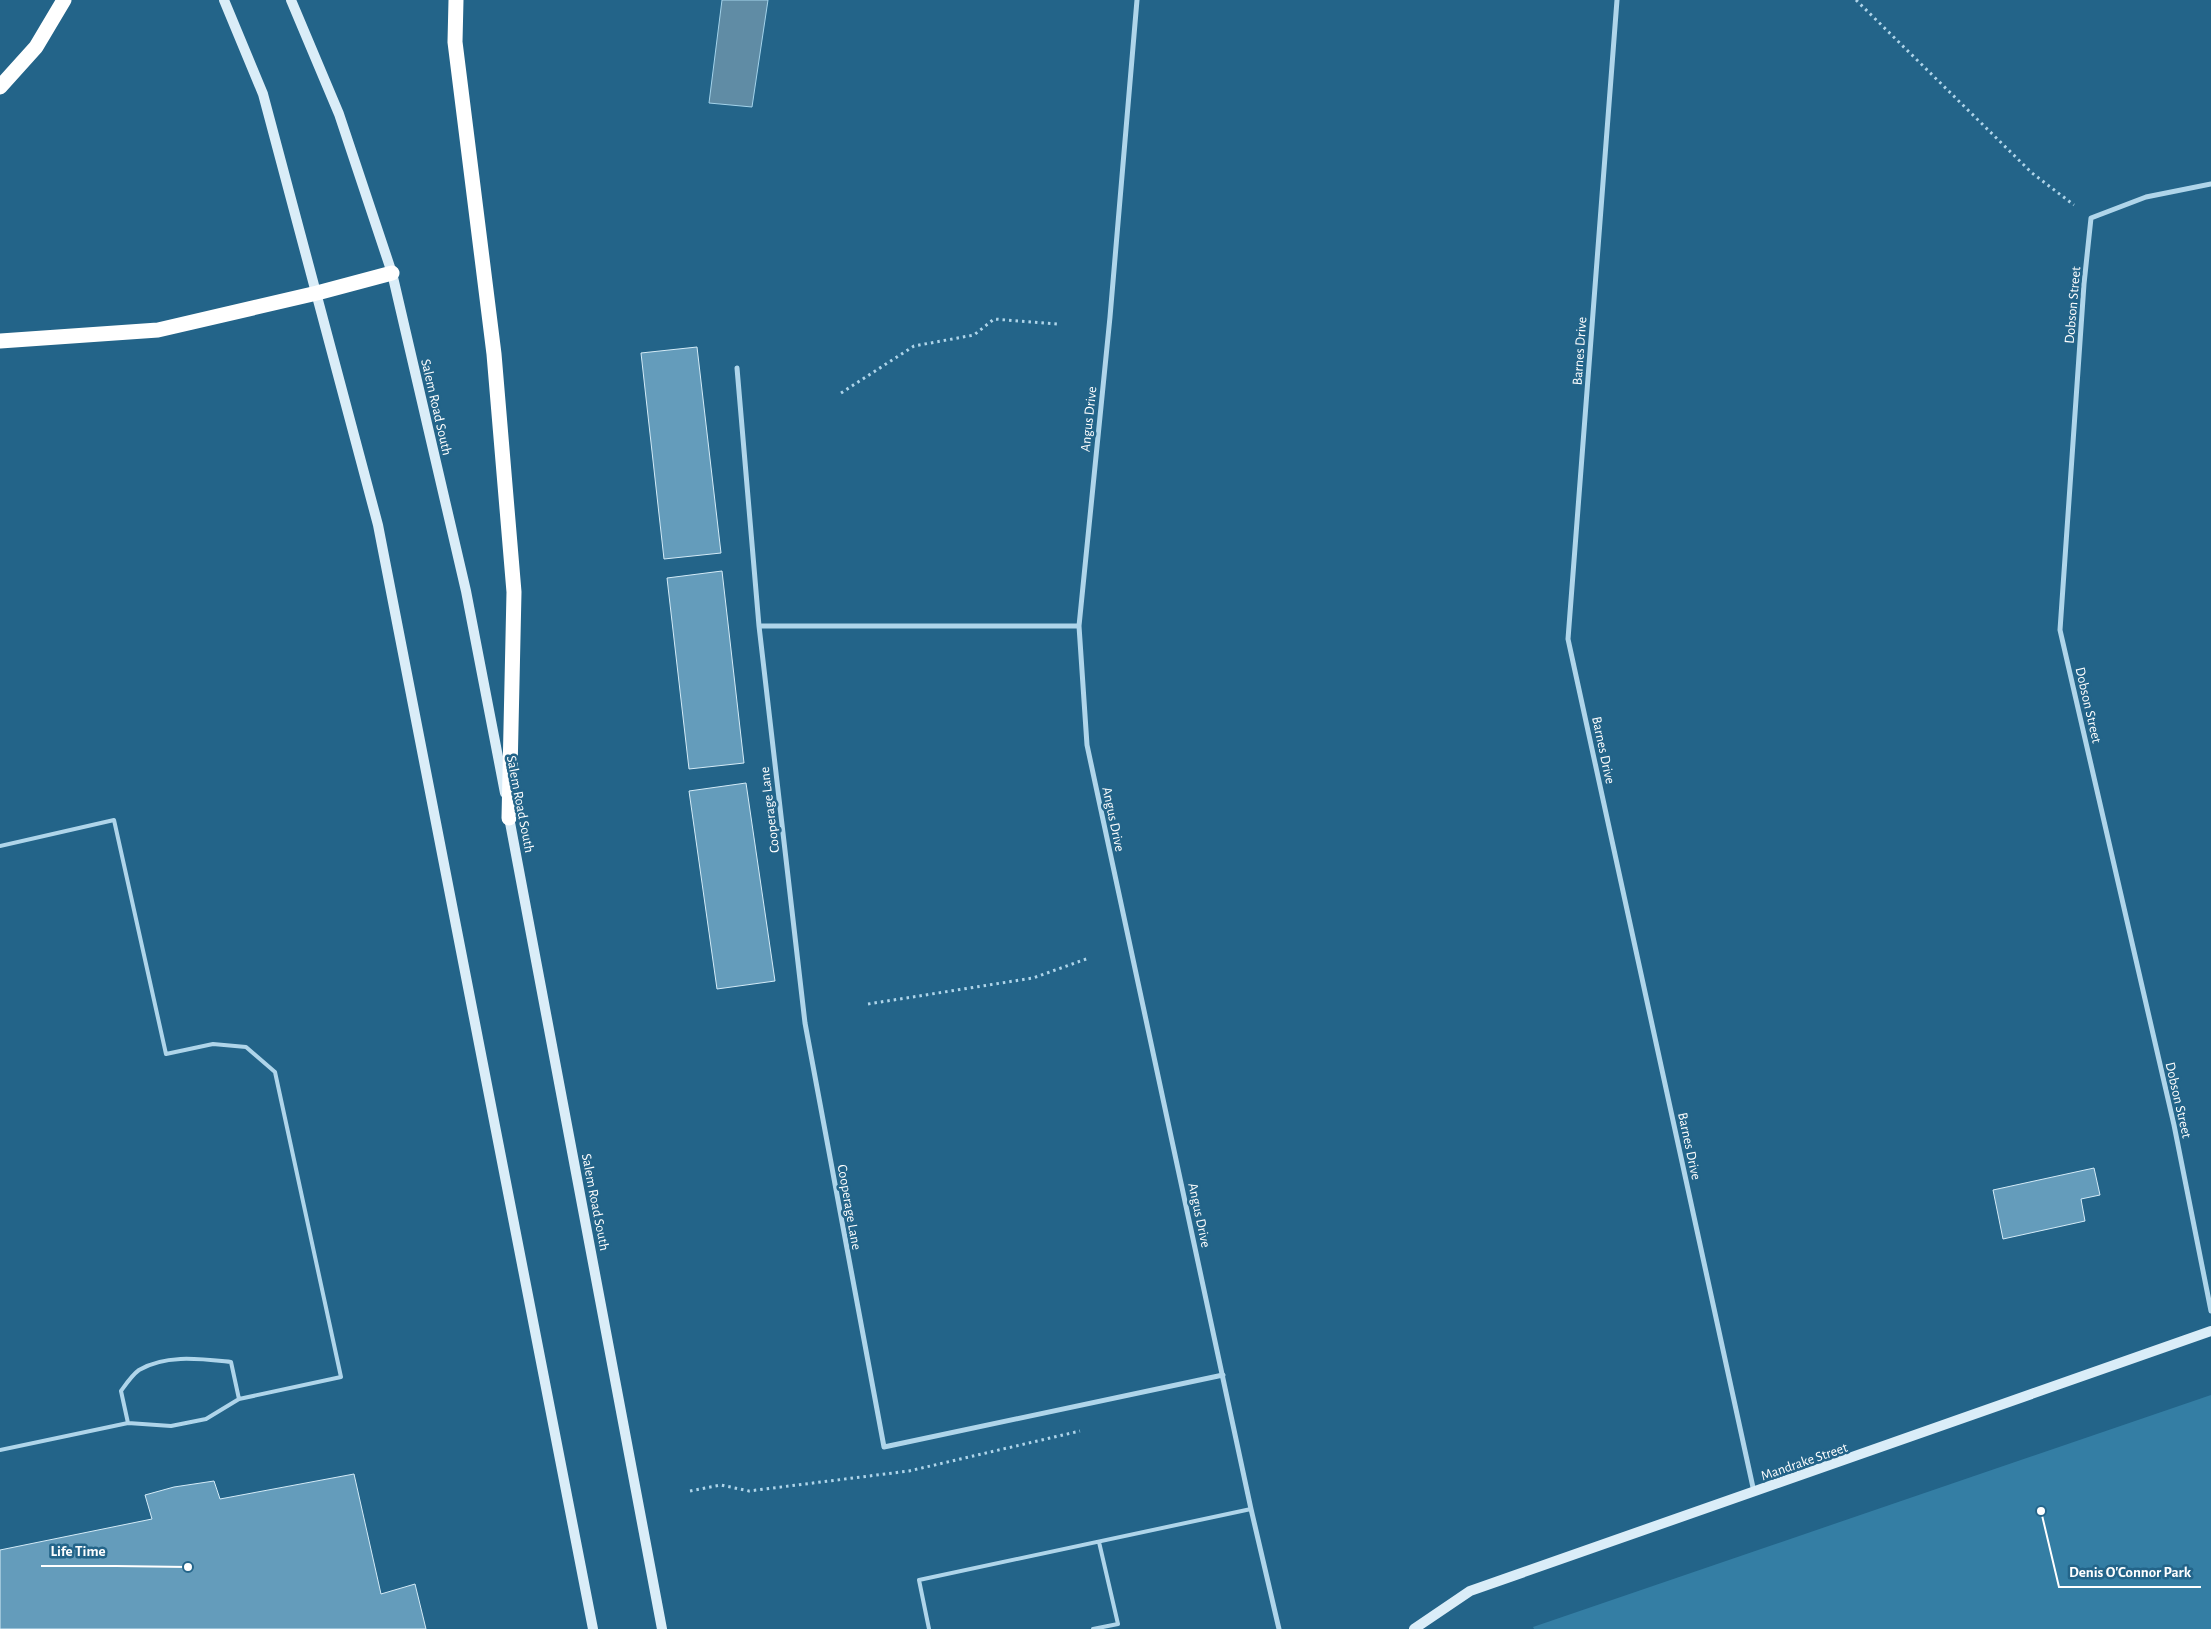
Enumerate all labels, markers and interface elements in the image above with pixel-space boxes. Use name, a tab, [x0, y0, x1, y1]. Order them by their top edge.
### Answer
street label: Dobson Street	[2063, 265, 2083, 344]
street label: Barnes Drive	[1571, 316, 1589, 386]
street label: Salem Road South	[418, 358, 454, 457]
street label: Angus Drive	[1079, 386, 1099, 453]
street label: Dobson Street	[2072, 666, 2104, 745]
street label: Barnes Drive	[1589, 715, 1617, 785]
street label: Salem Road South	[504, 755, 536, 854]
street label: Cooperage Lane	[758, 766, 782, 854]
street label: Angus Drive	[1099, 786, 1127, 853]
street label: Dobson Street	[2162, 1061, 2194, 1140]
street label: Barnes Drive	[1675, 1111, 1703, 1181]
street label: Salem Road South	[579, 1153, 611, 1252]
street label: Cooperage Lane	[835, 1163, 863, 1251]
street label: Angus Drive	[1185, 1182, 1213, 1249]
street label: Mandrake Street	[1759, 1440, 1850, 1483]
callout: Life Time	[41, 1536, 116, 1566]
text: Life Time	[50, 1544, 106, 1559]
callout: Denis O'Connor Park	[2059, 1557, 2201, 1587]
text: Denis O'Connor Park	[2069, 1565, 2192, 1580]

